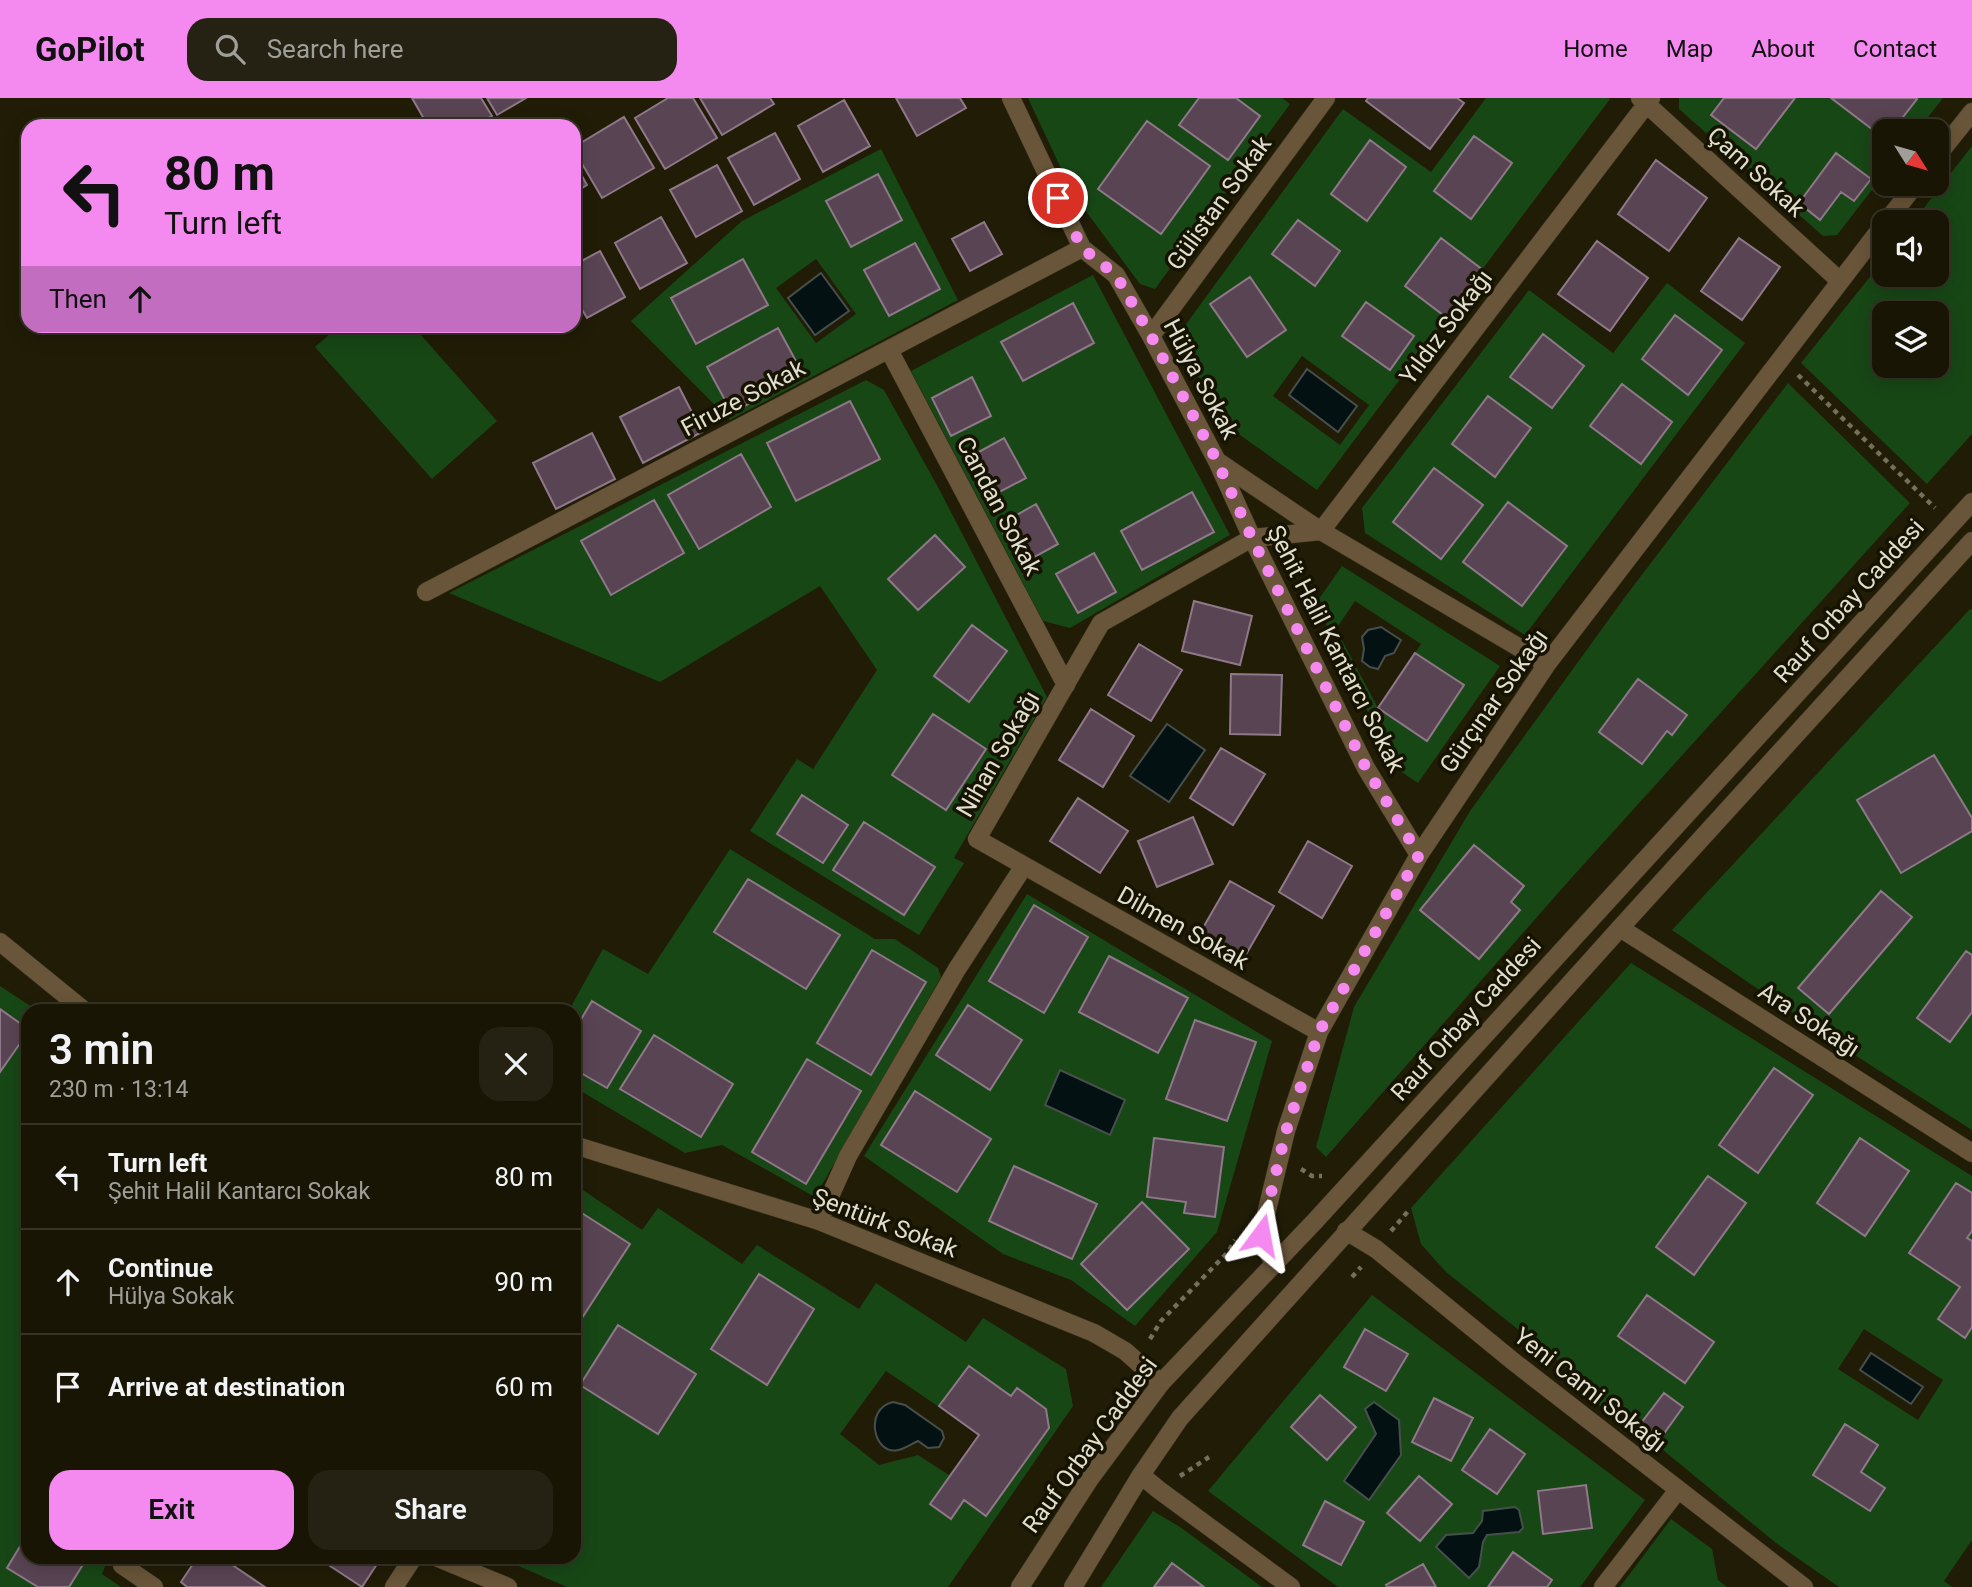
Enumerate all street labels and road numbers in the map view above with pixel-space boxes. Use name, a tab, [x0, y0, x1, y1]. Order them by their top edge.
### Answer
street label: Çam Sokak	[1702, 121, 1811, 223]
street label: Gülistan Sokak	[1161, 130, 1278, 276]
street label: Yıldız Sokağı	[1394, 264, 1498, 390]
street label: Hülya Sokak	[1158, 314, 1245, 444]
street label: Firuze Sokak	[676, 353, 810, 442]
street label: Candan Sokak	[951, 432, 1048, 581]
street label: Rauf Orbay Caddesi	[1768, 513, 1930, 689]
street label: Şehit Halil Kantarcı Sokak	[1261, 521, 1411, 778]
street label: Gürçınar Sokağı	[1434, 624, 1554, 778]
street label: Nihan Sokağı	[951, 686, 1045, 822]
street label: Dilmen Sokak	[1112, 880, 1254, 976]
street label: Rauf Orbay Caddesi	[1385, 931, 1547, 1107]
street label: Ara Sokağı	[1753, 977, 1865, 1063]
street label: Şentürk Sokak	[809, 1183, 962, 1264]
street label: Yeni Cami Sokağı	[1508, 1322, 1672, 1458]
street label: Rauf Orbay Caddesi	[1017, 1352, 1163, 1538]

